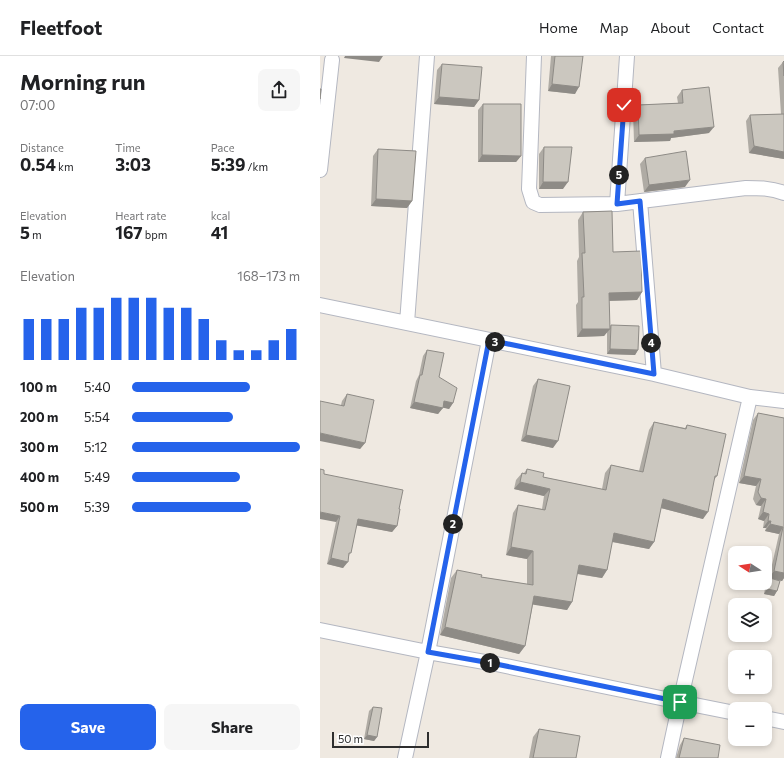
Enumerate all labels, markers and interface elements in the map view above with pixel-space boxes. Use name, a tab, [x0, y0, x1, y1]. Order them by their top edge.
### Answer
text: Fleetfoot	[20, 16, 102, 39]
text: Home	[539, 19, 578, 36]
text: Map	[600, 19, 628, 36]
text: About	[650, 19, 690, 36]
text: Contact	[712, 19, 764, 36]
text: Morning run	[20, 68, 146, 95]
button: share	[258, 69, 300, 111]
pin	[607, 88, 641, 122]
icon: check	[613, 94, 635, 116]
text: 07:00	[20, 97, 55, 113]
text: Distance	[20, 141, 64, 154]
text: Time	[115, 141, 141, 154]
text: Pace	[211, 141, 235, 154]
text: 0.54	[20, 154, 56, 175]
text: 3:03	[115, 154, 151, 175]
text: 5:39	[211, 154, 245, 175]
text: km	[56, 160, 74, 173]
text: /km	[245, 160, 268, 173]
pin: 5	[609, 165, 629, 185]
text: 5	[616, 168, 622, 181]
text: Elevation	[20, 209, 66, 222]
text: Heart rate	[115, 209, 166, 222]
text: kcal	[211, 209, 230, 222]
text: 5	[20, 222, 30, 243]
text: 167	[115, 222, 143, 243]
text: 41	[211, 222, 228, 243]
text: m	[30, 228, 42, 241]
text: bpm	[143, 228, 167, 241]
text: Elevation	[20, 268, 75, 284]
text: 168–173 m	[237, 268, 300, 284]
pin: 3	[485, 332, 505, 352]
pin: 4	[641, 333, 661, 353]
text: 3	[492, 335, 498, 348]
text: 4	[648, 336, 654, 349]
text: 100 m	[20, 379, 57, 395]
text: 5:40	[84, 379, 111, 395]
text: 200 m	[20, 409, 58, 425]
text: 5:54	[84, 409, 110, 425]
text: 300 m	[20, 439, 59, 455]
text: 5:12	[84, 439, 107, 455]
text: 400 m	[20, 469, 59, 485]
text: 5:49	[84, 469, 110, 485]
text: 500 m	[20, 499, 59, 515]
text: 5:39	[84, 499, 110, 515]
pin: 2	[443, 514, 463, 534]
text: 2	[450, 517, 456, 530]
north arrow	[728, 546, 772, 590]
map controls	[728, 546, 772, 746]
button: layers	[728, 598, 772, 642]
button: +	[728, 650, 772, 694]
pin: 1	[480, 653, 500, 673]
text: 1	[488, 656, 492, 669]
pin	[663, 685, 697, 719]
icon: arrive	[669, 691, 691, 713]
button: −	[728, 702, 772, 746]
button: Save	[20, 704, 156, 750]
button: Share	[164, 704, 300, 750]
scale bar	[332, 730, 429, 749]
text: 50 m	[338, 732, 363, 745]

